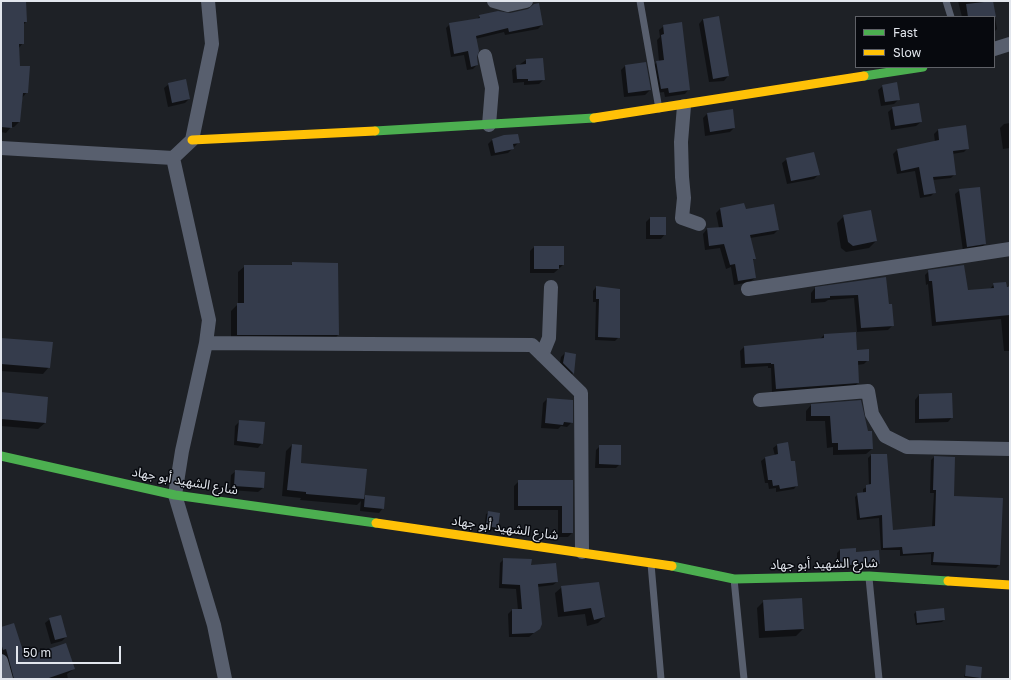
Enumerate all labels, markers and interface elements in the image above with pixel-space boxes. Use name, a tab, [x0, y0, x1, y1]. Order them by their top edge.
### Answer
legend	[855, 16, 995, 68]
text: Fast	[893, 25, 918, 40]
text: Slow	[893, 45, 921, 60]
street label: شارع الشهيد أبو جهاد	[131, 464, 239, 498]
street label: شارع الشهيد أبو جهاد	[450, 513, 560, 543]
street label: شارع الشهيد أبو جهاد	[770, 555, 878, 573]
scale bar	[18, 638, 123, 664]
text: 50 m	[23, 645, 51, 660]

